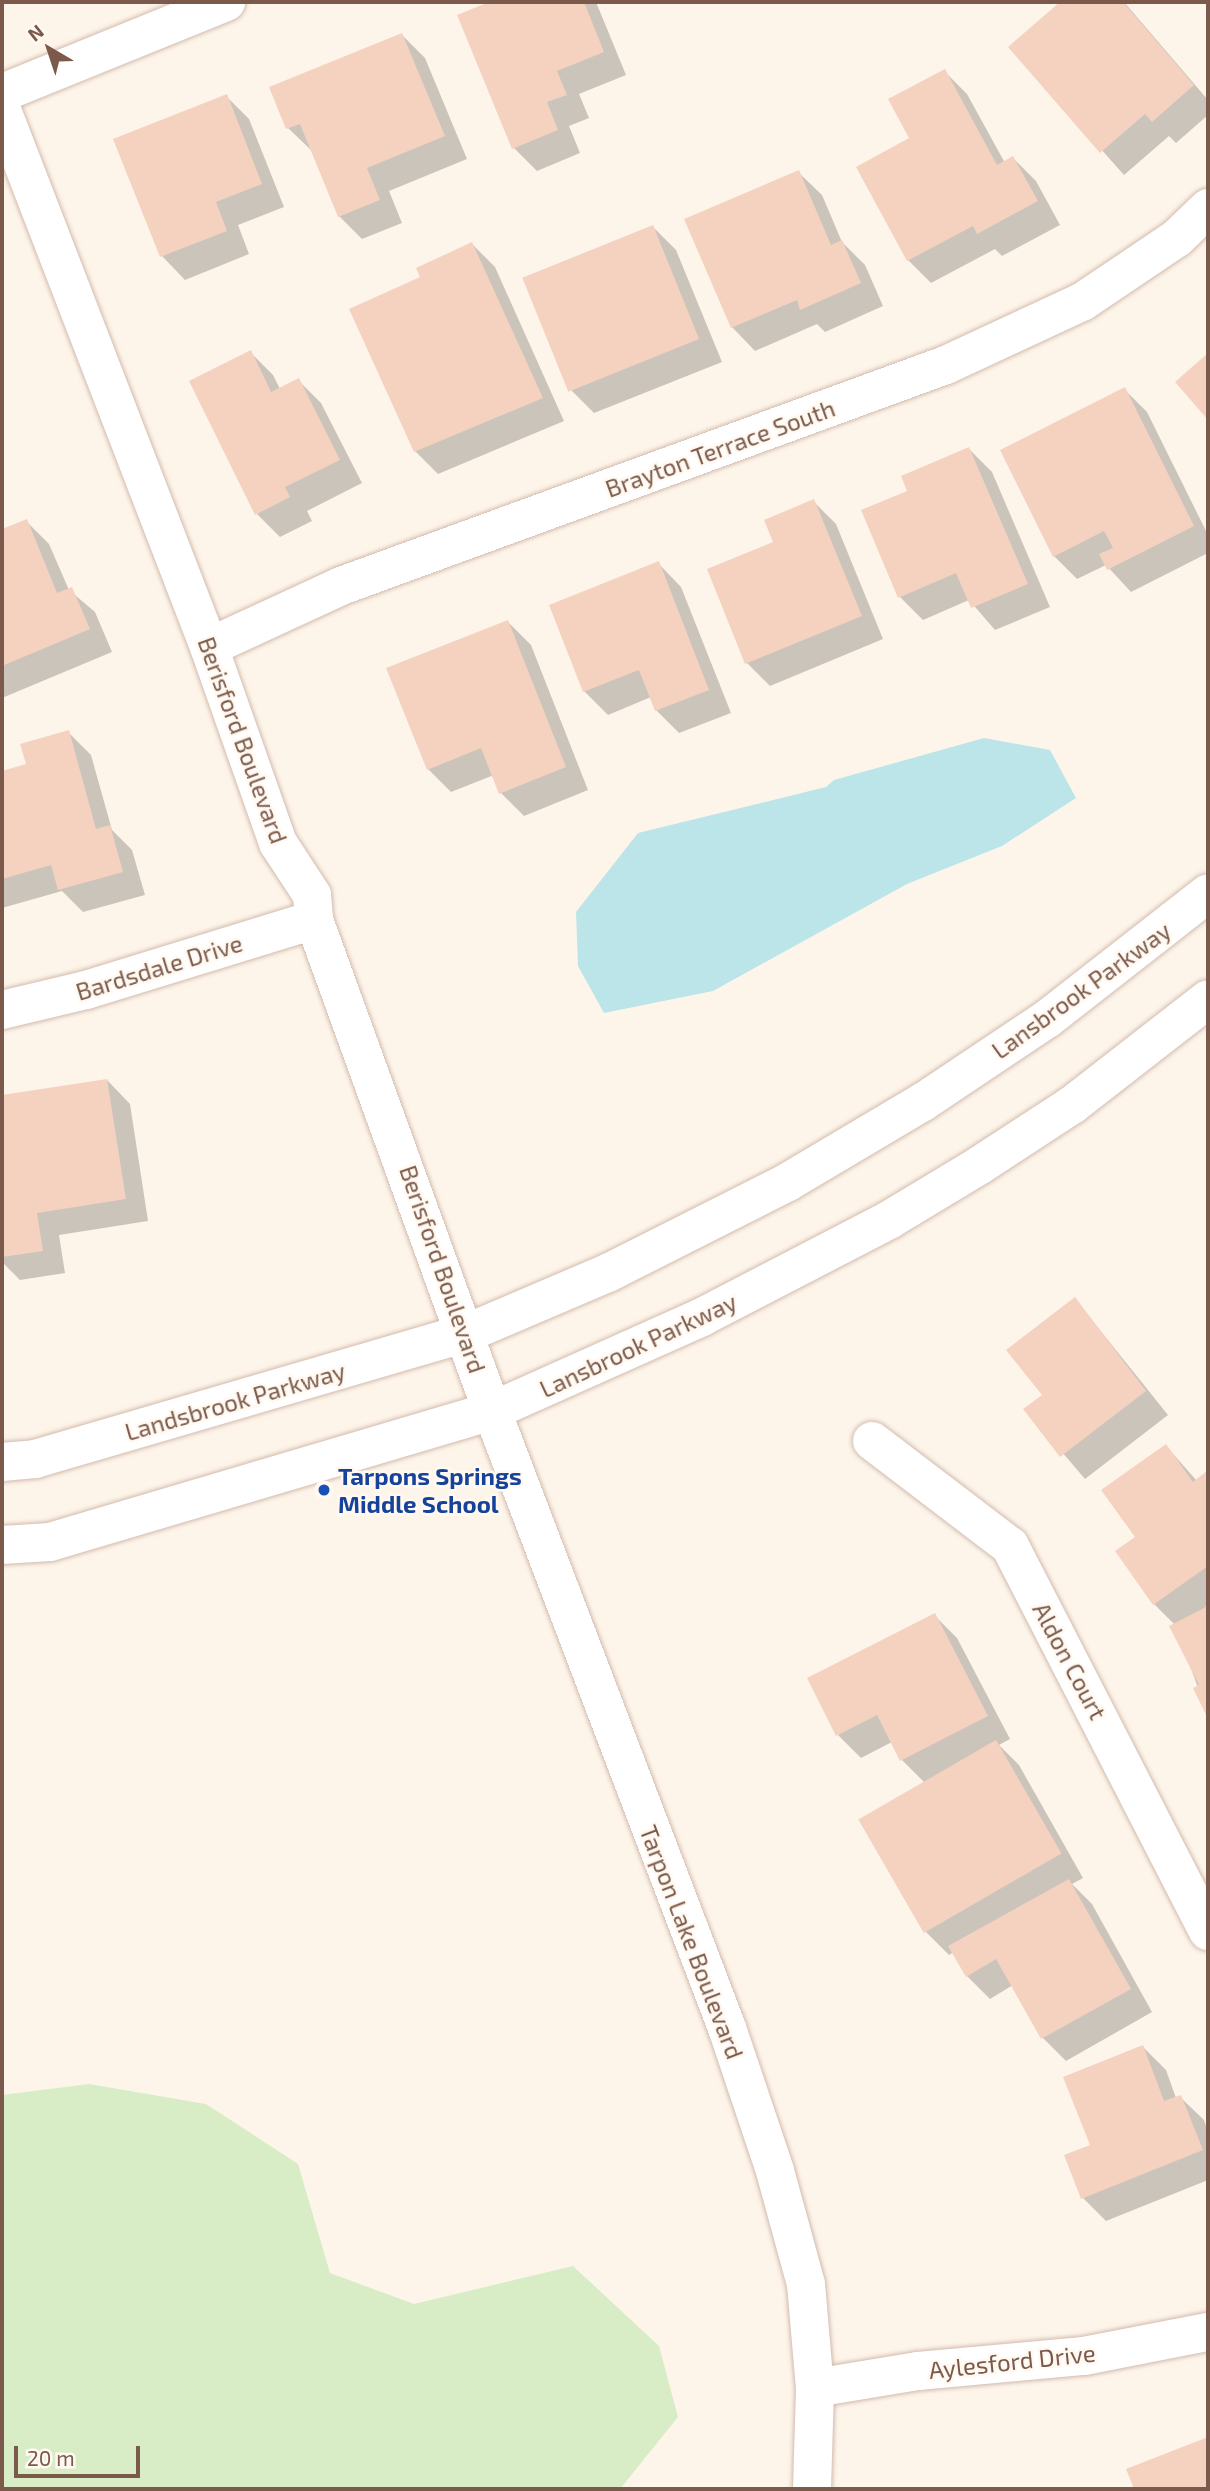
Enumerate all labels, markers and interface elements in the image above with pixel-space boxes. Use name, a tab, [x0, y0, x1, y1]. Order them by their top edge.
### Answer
north arrow	[14, 14, 84, 84]
text: N	[23, 19, 48, 46]
street label: Brayton Terrace South	[601, 393, 839, 503]
street label: Berisford Boulevard	[192, 633, 294, 847]
street label: Lansbrook Parkway	[986, 915, 1176, 1065]
street label: Bardsdale Drive	[72, 928, 246, 1006]
street label: Berisford Boulevard	[394, 1161, 492, 1377]
street label: Lansbrook Parkway	[535, 1287, 741, 1403]
street label: Landsbrook Parkway	[122, 1356, 348, 1446]
place label: Tarpons Springs Middle School	[338, 1462, 522, 1518]
marker: Tarpons Springs Middle School	[316, 1482, 332, 1498]
street label: Aldon Court	[1027, 1598, 1113, 1724]
street label: Tarpon Lake Boulevard	[634, 1821, 750, 2063]
street label: Aylesford Drive	[927, 2338, 1097, 2384]
scale bar	[18, 2432, 144, 2476]
text: 20 m	[27, 2445, 75, 2470]

